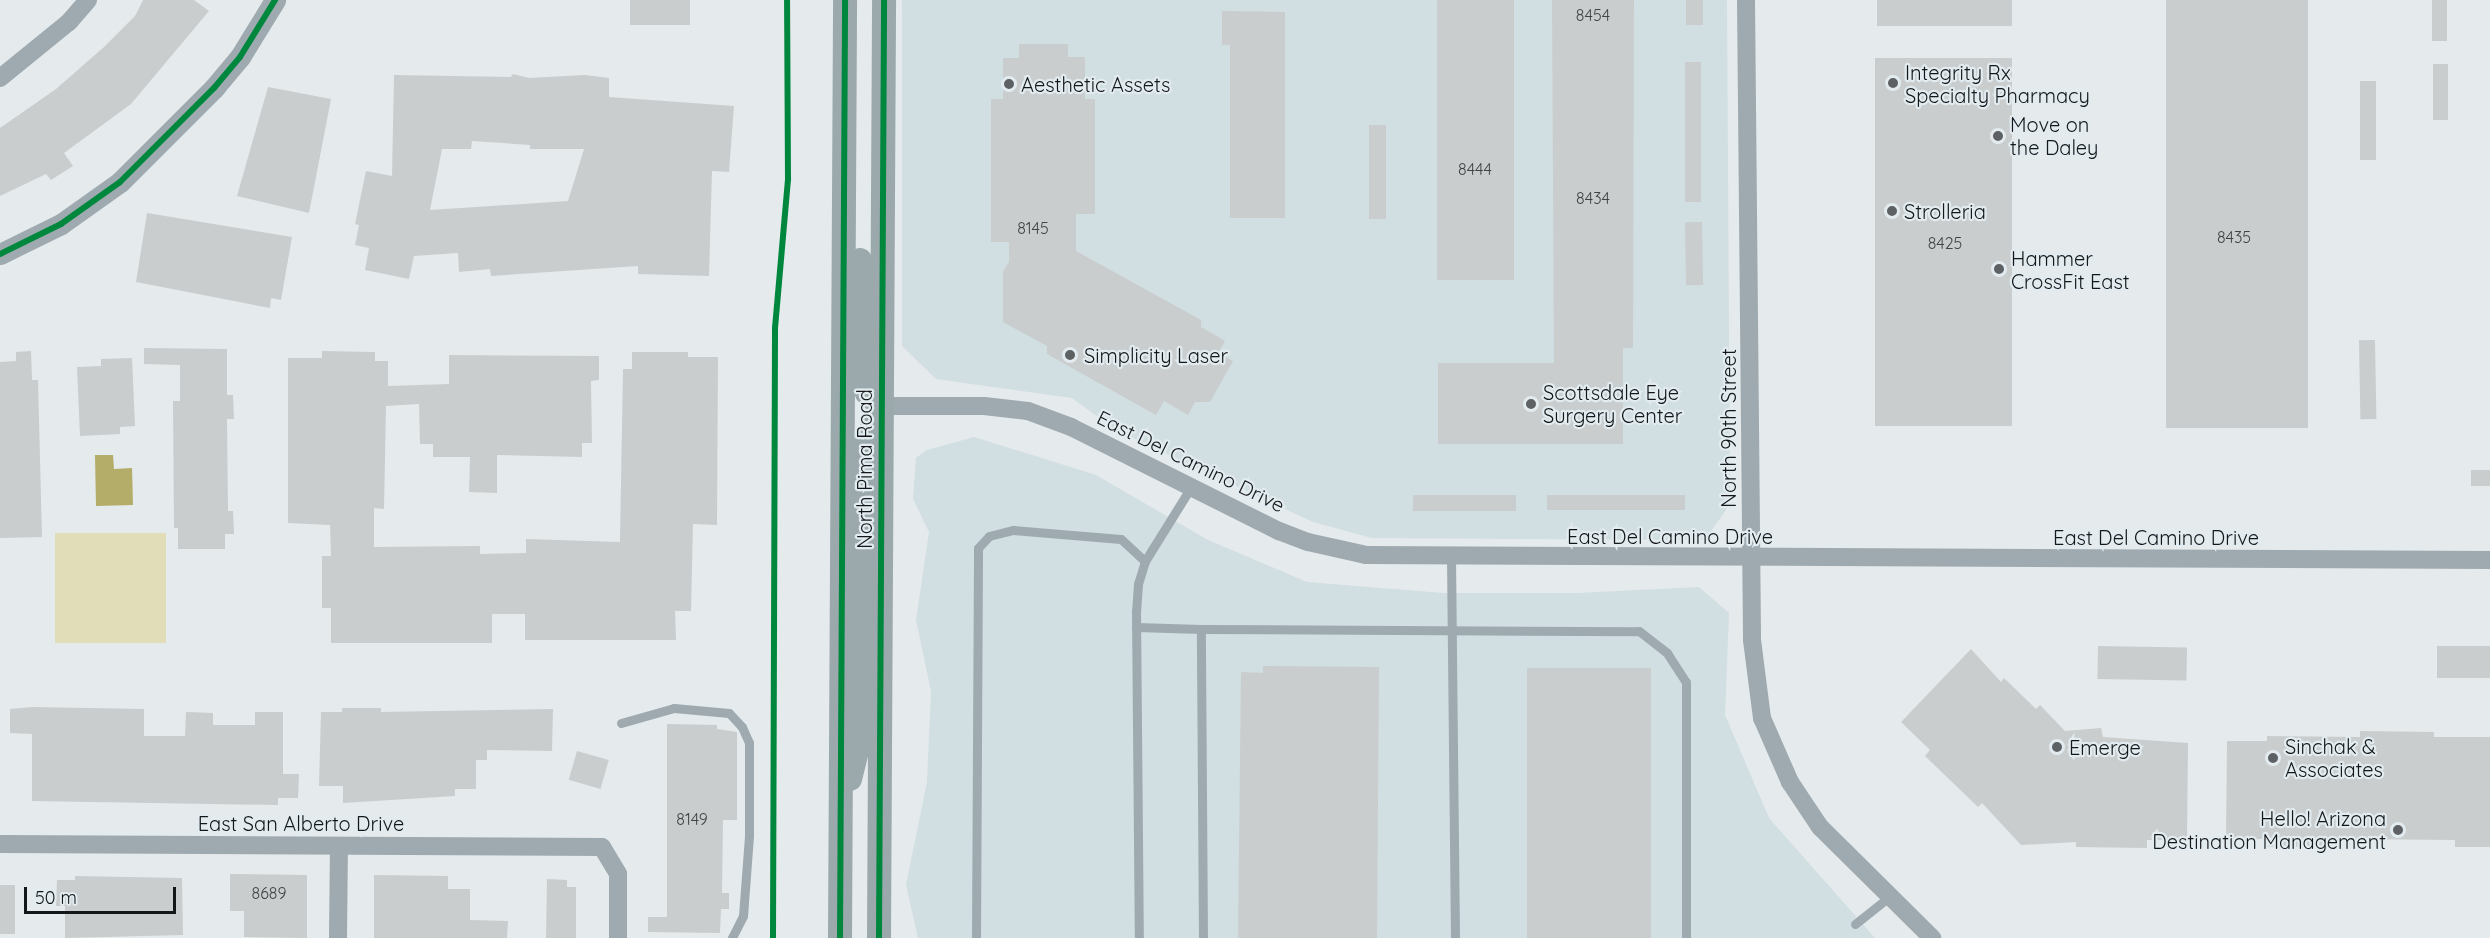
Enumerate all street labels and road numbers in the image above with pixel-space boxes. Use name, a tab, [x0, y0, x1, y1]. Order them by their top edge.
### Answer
street label: North 90th Street	[1716, 348, 1740, 508]
street label: North Pima Road	[852, 389, 876, 549]
street label: East Del Camino Drive	[1093, 405, 1289, 517]
street label: East Del Camino Drive	[1567, 524, 1773, 548]
street label: East Del Camino Drive	[2053, 525, 2259, 549]
street label: East San Alberto Drive	[198, 811, 404, 835]

